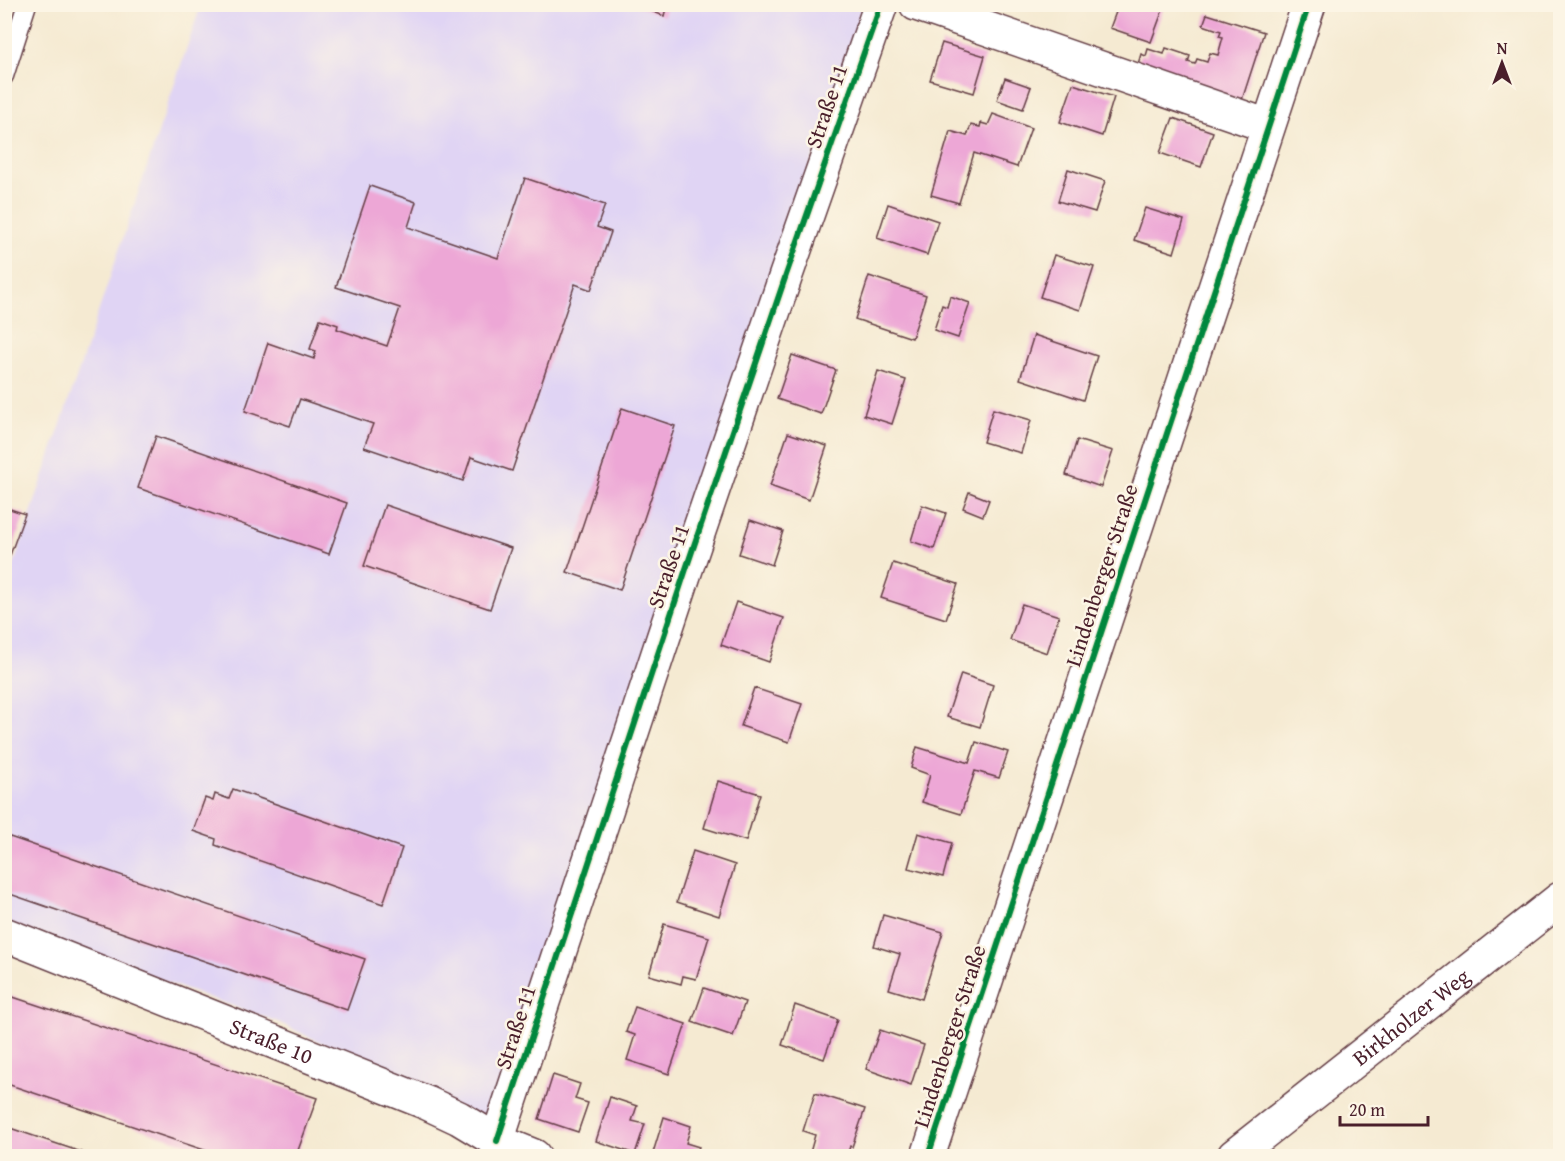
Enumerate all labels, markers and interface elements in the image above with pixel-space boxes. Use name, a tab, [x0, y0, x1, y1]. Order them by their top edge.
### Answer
north arrow	[1472, 33, 1532, 93]
text: N	[1497, 36, 1508, 60]
street label: Straße 11	[797, 60, 855, 152]
street label: Lindenberger Straße	[1056, 479, 1146, 671]
street label: Straße 11	[639, 520, 697, 612]
street label: Lindenberger Straße	[904, 940, 994, 1132]
street label: Birkholzer Weg	[1345, 960, 1476, 1073]
street label: Straße 11	[486, 981, 544, 1073]
street label: Straße 10	[225, 1010, 318, 1072]
scale bar	[1340, 1089, 1428, 1127]
text: 20 m	[1349, 1096, 1385, 1123]

